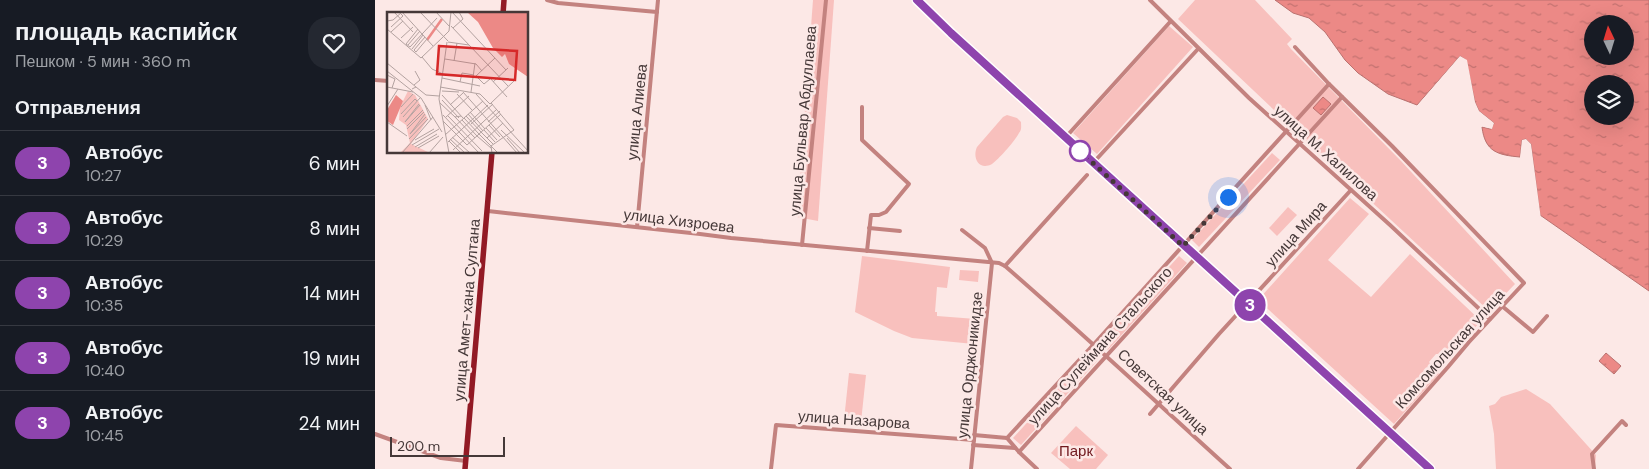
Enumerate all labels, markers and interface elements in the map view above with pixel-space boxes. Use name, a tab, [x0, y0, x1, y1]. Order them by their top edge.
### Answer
inset map	[387, 12, 529, 154]
north arrow	[1584, 15, 1634, 65]
map controls	[1584, 15, 1634, 125]
text: площадь каспийск	[15, 16, 237, 47]
button: heart	[308, 17, 360, 69]
street label: улица Бульвар Абдуллаева	[785, 24, 821, 217]
text: Пешком · 5 мин · 360 m	[15, 51, 190, 72]
street label: улица Алиева	[622, 62, 652, 161]
button: layers	[1584, 75, 1634, 125]
text: Отправления	[15, 95, 141, 120]
street label: улица М. Халилова	[1270, 101, 1383, 206]
text: Автобус	[85, 140, 163, 165]
unlabelled marker	[1069, 140, 1091, 162]
text: 3	[37, 151, 48, 175]
text: 6 мин	[309, 151, 360, 176]
text: 10:27	[85, 165, 122, 186]
your location	[1216, 185, 1241, 210]
street label: улица Мира	[1261, 196, 1332, 271]
street label: улица Хизроева	[622, 204, 736, 238]
text: Автобус	[85, 205, 163, 230]
text: 3	[37, 216, 48, 240]
text: 8 мин	[309, 216, 360, 241]
street label: улица Амет-хана Султана	[449, 217, 485, 402]
text: 10:29	[85, 230, 123, 251]
street label: улица Сулеймана Стальского	[1023, 263, 1177, 429]
text: Автобус	[85, 270, 163, 295]
text: 3	[37, 281, 48, 305]
text: 14 мин	[303, 281, 360, 306]
street label: Комсомольская улица	[1391, 284, 1510, 413]
line badge: 3	[1234, 289, 1266, 321]
street label: улица Орджоникидзе	[952, 291, 988, 439]
text: 3	[1245, 293, 1255, 317]
text: 10:35	[85, 295, 123, 316]
text: Автобус	[85, 335, 163, 360]
street label: Советская улица	[1113, 345, 1213, 440]
text: 3	[37, 346, 48, 370]
text: 19 мин	[303, 346, 360, 371]
text: 10:40	[85, 360, 125, 381]
text: Автобус	[85, 400, 163, 425]
street label: улица Назарова	[797, 406, 911, 434]
text: 3	[37, 411, 48, 435]
text: 24 мин	[299, 411, 360, 436]
text: 10:45	[85, 425, 124, 446]
scale bar	[390, 434, 505, 457]
text: 200 m	[397, 437, 440, 455]
park label: Парк	[1059, 441, 1093, 461]

